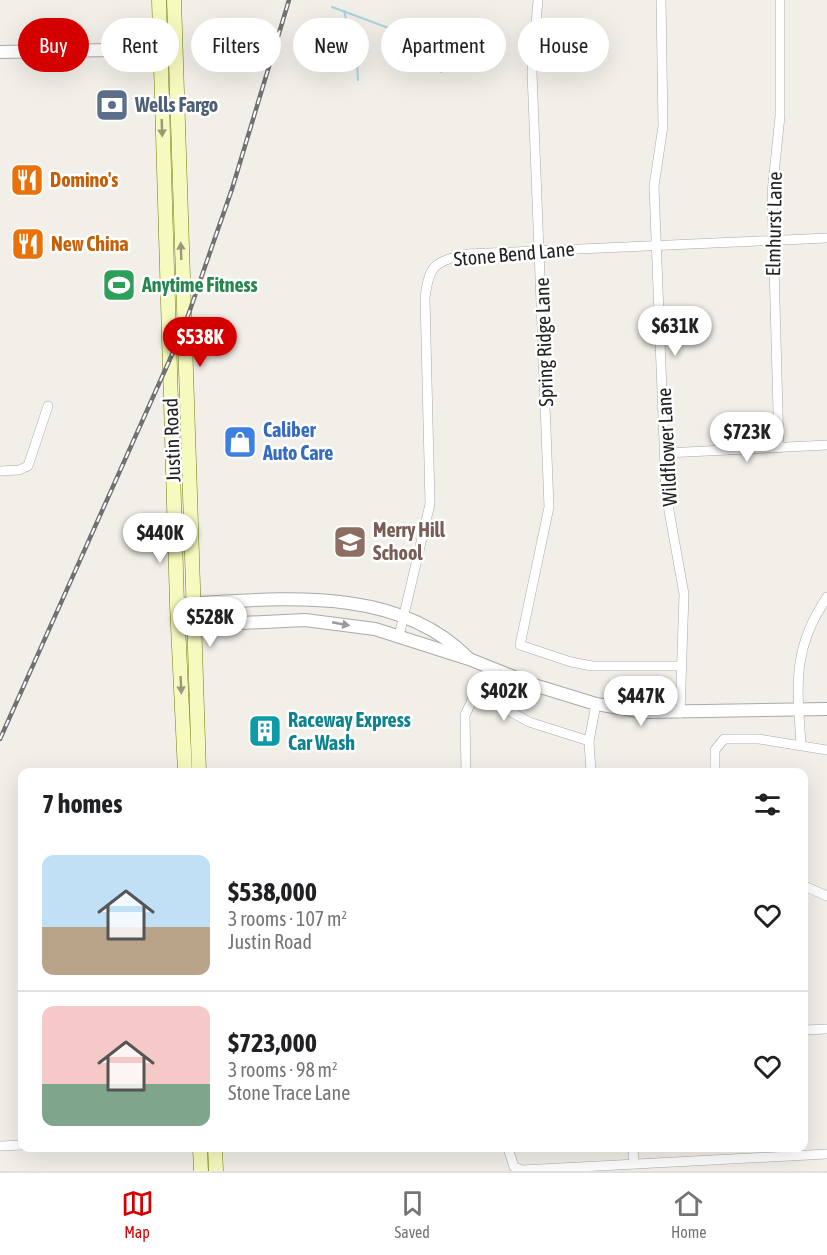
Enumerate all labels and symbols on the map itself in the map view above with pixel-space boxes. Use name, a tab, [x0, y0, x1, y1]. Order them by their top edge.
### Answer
bank icon: Wells Fargo	[94, 87, 130, 123]
place label: Wells Fargo	[134, 93, 218, 116]
one-way arrow	[158, 119, 167, 138]
restaurant icon: Domino's	[9, 162, 45, 198]
place label: Domino's	[50, 168, 118, 191]
street label: Elmhurst Lane	[761, 171, 786, 277]
restaurant icon: New China	[10, 226, 46, 262]
place label: New China	[51, 232, 129, 255]
street label: Stone Bend Lane	[453, 237, 575, 270]
one-way arrow	[176, 242, 185, 261]
sports icon: Anytime Fitness	[101, 267, 137, 303]
place label: Anytime Fitness	[141, 273, 258, 296]
street label: Spring Ridge Lane	[530, 277, 557, 407]
pin: $631K	[633, 306, 717, 357]
pin: $538K	[158, 317, 242, 368]
street label: Wildflower Lane	[652, 387, 681, 507]
street label: Justin Road	[159, 398, 184, 482]
pin: $723K	[705, 412, 789, 463]
place label: Caliber Auto Care	[262, 418, 333, 464]
shop icon: Caliber Auto Care	[222, 424, 258, 460]
pin: $440K	[118, 513, 202, 564]
place label: Merry Hill School	[373, 518, 446, 564]
school or university icon: Merry Hill School	[332, 524, 368, 560]
pin: $528K	[168, 597, 252, 648]
one-way arrow	[332, 620, 351, 629]
pin: $402K	[462, 671, 546, 722]
one-way arrow	[176, 675, 186, 694]
pin: $447K	[599, 676, 683, 727]
place label: Raceway Express Car Wash	[288, 708, 411, 754]
building icon: Raceway Express Car Wash	[247, 713, 283, 749]

